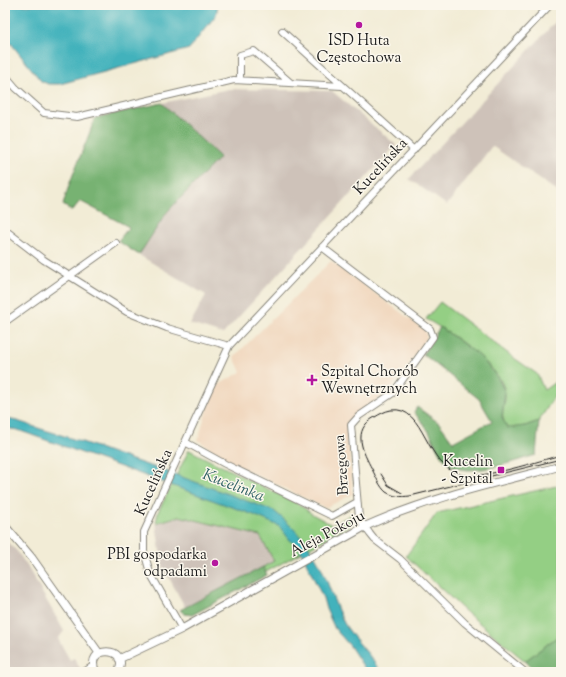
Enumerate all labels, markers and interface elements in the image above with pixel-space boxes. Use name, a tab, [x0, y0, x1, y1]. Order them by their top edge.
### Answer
marker: ISD Huta Częstochowa	[354, 20, 364, 30]
place label: ISD Huta Częstochowa	[316, 31, 402, 69]
street label: Kucelińska	[349, 134, 413, 200]
place label: Szpital Chorób Wewnętrznych	[321, 362, 418, 400]
marker: Szpital Chorób Wewnętrznych	[306, 374, 318, 386]
street label: Brzegowa	[330, 434, 355, 496]
street label: Kucelińska	[130, 446, 178, 519]
place label: Kucelin - Szpital	[441, 452, 493, 490]
water label: Kucelinka	[199, 464, 267, 509]
marker: Kucelin - Szpital	[496, 465, 506, 475]
street label: Aleja Pokoju	[287, 506, 369, 563]
place label: PBI gospodarka odpadami	[107, 545, 207, 583]
marker: PBI gospodarka odpadami	[210, 558, 220, 568]

